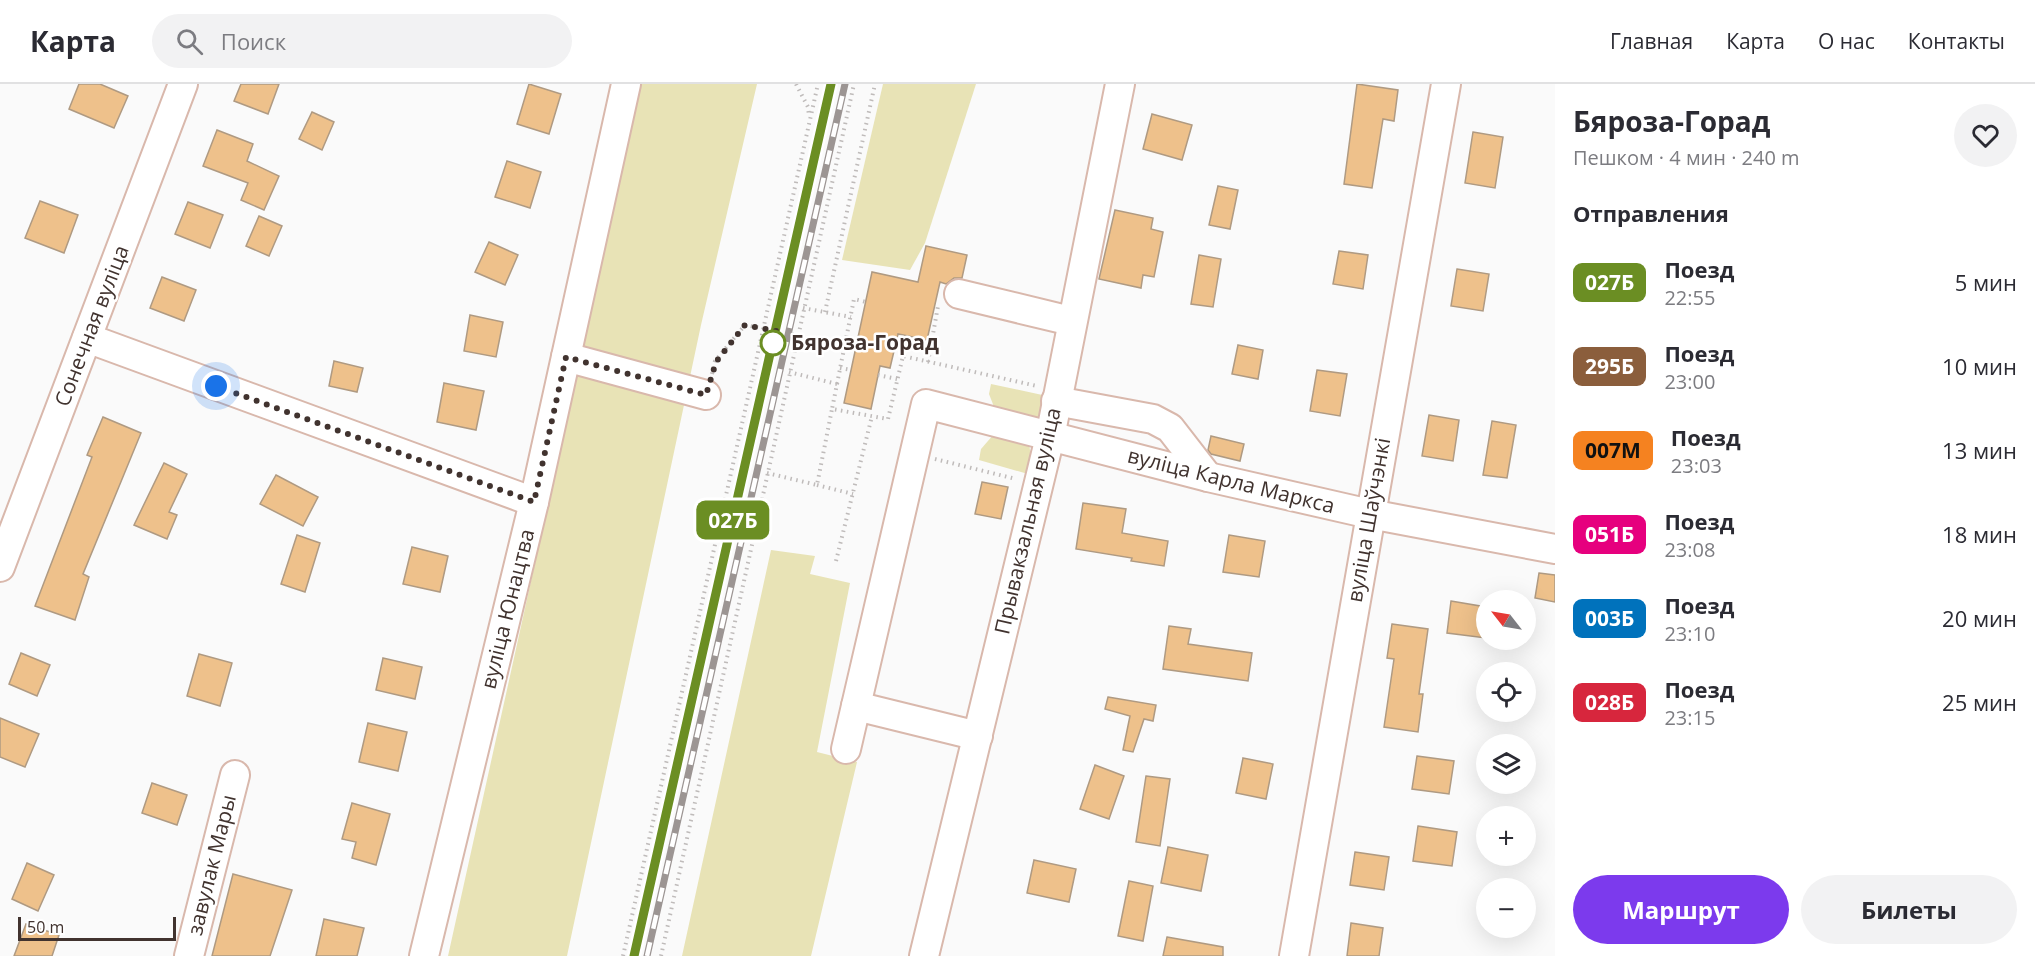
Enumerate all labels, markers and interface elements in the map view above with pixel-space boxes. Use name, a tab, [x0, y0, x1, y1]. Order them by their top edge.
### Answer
search box	[152, 14, 572, 68]
text: Карта	[30, 22, 116, 60]
icon: search	[173, 25, 206, 58]
text: Поиск	[221, 26, 286, 56]
text: Главная	[1610, 27, 1693, 55]
text: Карта	[1726, 27, 1785, 55]
text: О нас	[1818, 27, 1875, 55]
text: Контакты	[1908, 27, 2005, 55]
text: Бяроза-Горад	[1573, 102, 1770, 140]
button: heart	[1954, 104, 2017, 167]
text: Пешком · 4 мин · 240 m	[1573, 144, 1800, 171]
text: Отправления	[1573, 198, 1729, 228]
street label: Сонечная вуліца	[47, 241, 135, 410]
text: Поезд	[1664, 254, 1734, 284]
text: 5 мин	[1955, 267, 2017, 297]
text: 027Б	[1585, 268, 1634, 296]
text: 22:55	[1664, 284, 1715, 311]
place label: Бяроза-Горад	[791, 328, 939, 356]
marker: Бяроза-Горад	[760, 330, 786, 356]
text: Поезд	[1664, 338, 1734, 368]
text: 10 мин	[1942, 351, 2017, 381]
text: 295Б	[1585, 352, 1634, 380]
text: 23:00	[1664, 368, 1715, 395]
your location	[201, 371, 231, 401]
street label: Прывакзальная вуліца	[987, 405, 1067, 637]
text: Поезд	[1671, 422, 1741, 452]
street label: вуліца Шаўчэнкі	[1340, 435, 1396, 604]
text: 13 мин	[1942, 435, 2017, 465]
text: 007М	[1585, 436, 1641, 464]
street label: вуліца Карла Маркса	[1125, 441, 1338, 519]
text: 23:03	[1671, 452, 1722, 479]
line badge: 027Б	[691, 500, 775, 540]
text: 027Б	[708, 506, 758, 534]
text: Поезд	[1664, 506, 1734, 536]
text: 18 мин	[1942, 519, 2017, 549]
text: 051Б	[1585, 520, 1634, 548]
street label: вуліца Юнацтва	[474, 526, 540, 692]
text: 23:08	[1664, 536, 1715, 563]
north arrow	[1476, 590, 1536, 650]
map controls	[1476, 590, 1536, 938]
text: Поезд	[1664, 590, 1734, 620]
text: 20 мин	[1942, 603, 2017, 633]
text: 003Б	[1585, 604, 1634, 632]
text: 23:10	[1664, 620, 1715, 647]
button: locate	[1476, 662, 1536, 722]
text: Поезд	[1664, 674, 1734, 704]
text: 25 мин	[1942, 687, 2017, 717]
text: 028Б	[1585, 688, 1634, 716]
text: 23:15	[1664, 704, 1715, 731]
button: layers	[1476, 734, 1536, 794]
street label: завулак Мары	[180, 792, 242, 938]
button: +	[1476, 806, 1536, 866]
button: Маршрут	[1573, 875, 1789, 944]
button: Билеты	[1801, 875, 2017, 944]
button: −	[1476, 878, 1536, 938]
scale bar	[18, 914, 176, 942]
text: 50 m	[27, 916, 64, 938]

